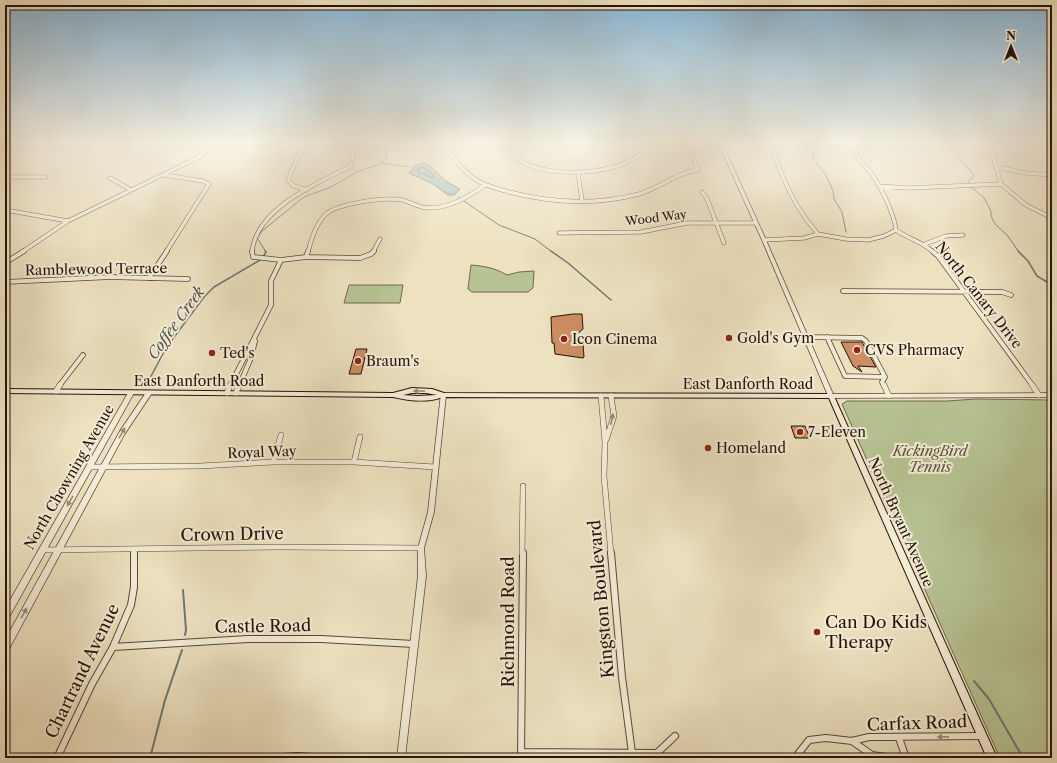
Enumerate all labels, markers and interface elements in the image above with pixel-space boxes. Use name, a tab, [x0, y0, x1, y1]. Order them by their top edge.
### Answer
north arrow	[991, 26, 1031, 66]
text: N	[1006, 29, 1016, 43]
street label: Wood Way	[623, 206, 688, 229]
street label: North Canary Drive	[932, 238, 1026, 352]
street label: Ramblewood Terrace	[25, 259, 168, 279]
water label: Coffee Creek	[143, 282, 209, 363]
place label: Gold's Gym	[737, 329, 814, 347]
place label: Icon Cinema	[572, 330, 658, 348]
marker: Gold's Gym	[724, 333, 734, 343]
marker: Icon Cinema	[559, 334, 569, 344]
place label: CVS Pharmacy	[865, 341, 965, 359]
place label: Ted's	[220, 344, 255, 362]
marker: CVS Pharmacy	[852, 345, 862, 355]
marker: Ted's	[207, 348, 217, 358]
place label: Braum's	[366, 352, 419, 370]
marker: Braum's	[353, 356, 363, 366]
street label: East Danforth Road	[134, 372, 265, 390]
street label: East Danforth Road	[683, 375, 814, 393]
one-way arrow	[412, 388, 425, 394]
street label: North Chowning Avenue	[20, 401, 118, 553]
one-way arrow	[609, 413, 615, 425]
place label: 7-Eleven	[808, 423, 866, 441]
one-way arrow	[119, 427, 126, 439]
marker: 7-Eleven	[795, 427, 805, 437]
place label: Homeland	[716, 439, 786, 457]
street label: Royal Way	[227, 442, 297, 462]
park label: KickingBird Tennis	[892, 442, 969, 476]
marker: Homeland	[703, 443, 713, 453]
street label: North Bryant Avenue	[864, 454, 938, 590]
one-way arrow	[66, 495, 73, 507]
street label: Kingston Boulevard	[584, 519, 618, 679]
street label: Crown Drive	[180, 523, 284, 545]
street label: Richmond Road	[498, 557, 518, 688]
street label: Chartrand Avenue	[41, 600, 123, 742]
one-way arrow	[20, 607, 27, 619]
place label: Can Do Kids Therapy	[825, 612, 927, 652]
street label: Castle Road	[215, 615, 311, 637]
marker: Can Do Kids Therapy	[812, 627, 822, 637]
street label: Carfax Road	[866, 711, 968, 735]
one-way arrow	[936, 734, 949, 740]

